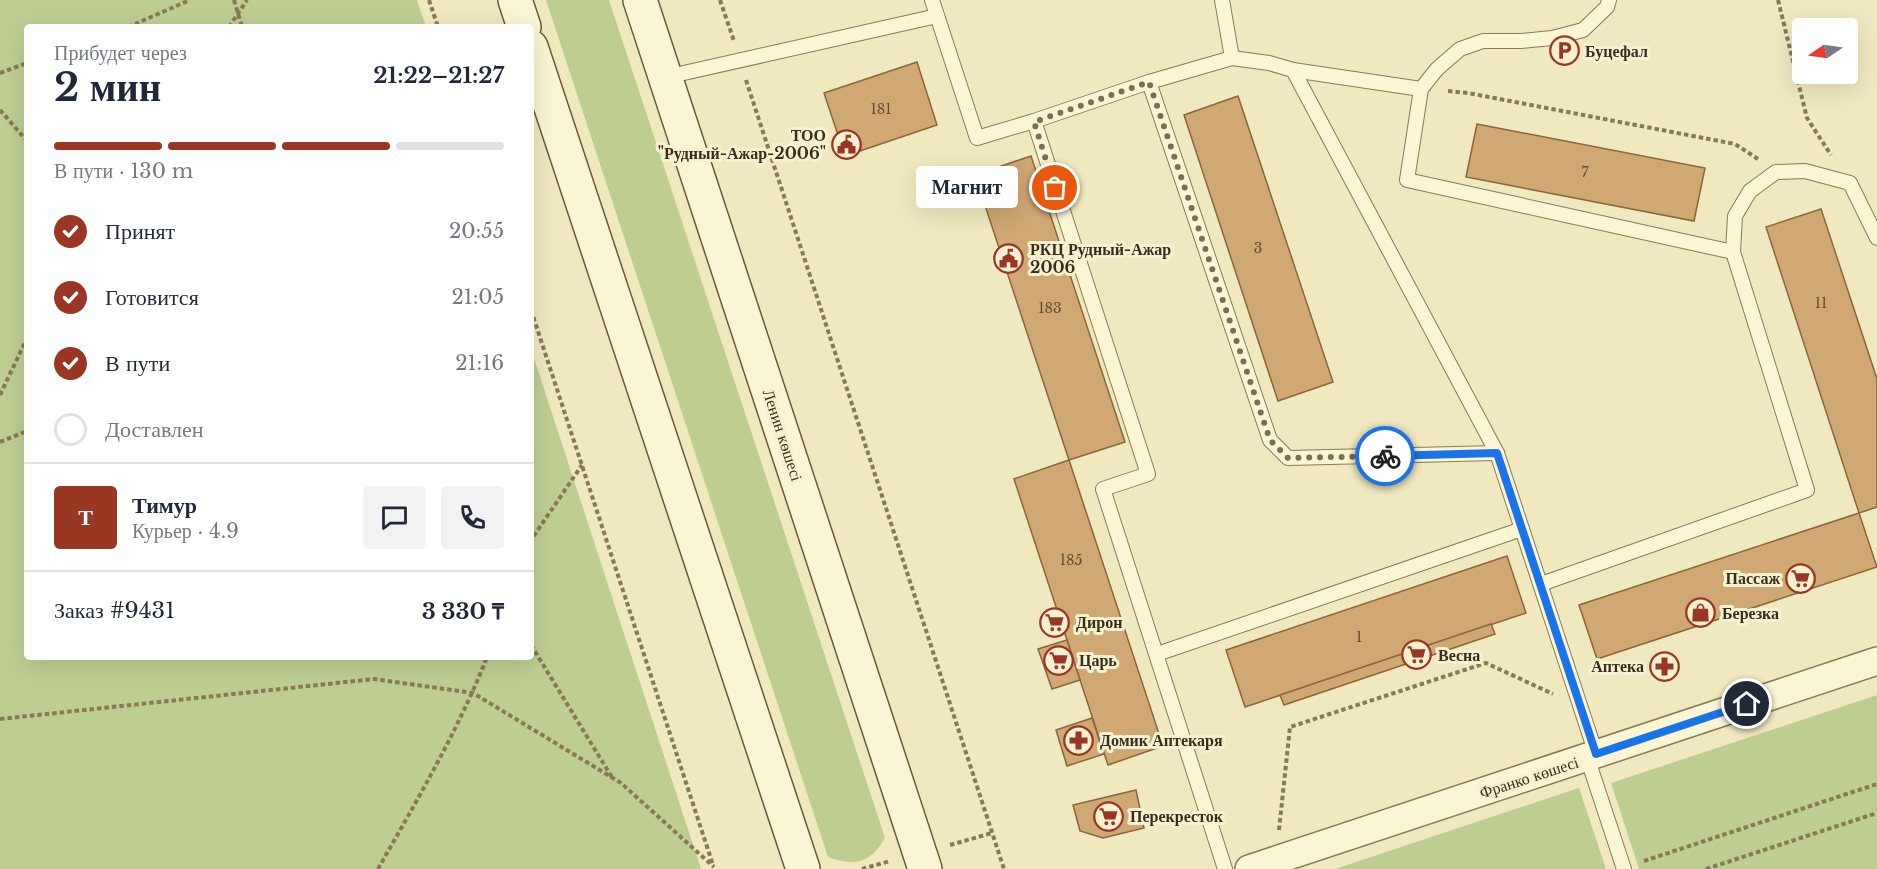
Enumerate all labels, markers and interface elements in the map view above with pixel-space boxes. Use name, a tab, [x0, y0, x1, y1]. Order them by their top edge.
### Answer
north arrow	[1792, 18, 1858, 84]
map controls	[1792, 18, 1858, 84]
parking icon: Буцефал	[1548, 35, 1580, 67]
text: Прибудет через	[54, 41, 187, 65]
place label: Буцефал	[1585, 41, 1648, 61]
text: 21:22–21:27	[373, 62, 504, 89]
text: 2 мин	[54, 63, 161, 112]
house number: 181	[871, 100, 891, 118]
place label: ТОО "Рудный-Ажар-2006"	[658, 125, 826, 163]
public building icon: ТОО "Рудный-Ажар-2006"	[831, 128, 863, 160]
text: В пути · 130 m	[54, 159, 193, 183]
pin	[1029, 162, 1080, 213]
house number: 7	[1581, 163, 1589, 181]
callout: Магнит	[917, 167, 1019, 209]
icon: bag	[1038, 171, 1071, 204]
text: Магнит	[932, 175, 1002, 199]
icon: check	[54, 215, 87, 248]
text: Принят	[105, 218, 175, 245]
text: 20:55	[449, 219, 504, 243]
place label: РКЦ Рудный-Ажар 2006	[1030, 239, 1171, 277]
house number: 3	[1254, 239, 1262, 257]
public building icon: РКЦ Рудный-Ажар 2006	[993, 242, 1025, 274]
icon: check	[54, 281, 87, 314]
text: Готовится	[105, 284, 199, 311]
text: 21:05	[451, 285, 504, 309]
house number: 11	[1815, 294, 1827, 312]
house number: 183	[1038, 299, 1062, 317]
icon: check	[54, 347, 87, 380]
text: В пути	[105, 350, 170, 377]
text: 21:16	[455, 351, 504, 375]
street label: Ленин көшесі	[759, 387, 807, 484]
text: Доставлен	[105, 416, 204, 443]
courier	[1355, 426, 1415, 486]
icon: bike	[1369, 440, 1402, 473]
button: chat	[363, 486, 426, 549]
button: phone	[441, 486, 504, 549]
text: Тимур	[132, 492, 197, 519]
text: Т	[78, 504, 93, 531]
text: Курьер · 4.9	[132, 519, 239, 543]
house number: 185	[1060, 551, 1082, 569]
supermarket icon: Пассаж	[1785, 562, 1817, 594]
place label: Пассаж	[1726, 568, 1780, 588]
text: Заказ #9431	[54, 597, 175, 624]
shop icon: Березка	[1685, 597, 1717, 629]
text: 3 330 ₸	[422, 598, 504, 625]
place label: Березка	[1722, 603, 1779, 623]
supermarket icon: Дирон	[1039, 606, 1071, 638]
place label: Дирон	[1076, 612, 1122, 632]
house number: 1	[1356, 628, 1362, 646]
supermarket icon: Весна	[1401, 639, 1433, 671]
supermarket icon: Царь	[1042, 644, 1074, 676]
place label: Весна	[1438, 645, 1480, 665]
place label: Царь	[1079, 650, 1117, 670]
pharmacy icon: Аптека	[1649, 650, 1681, 682]
place label: Аптека	[1591, 656, 1644, 676]
pin	[1721, 678, 1772, 729]
icon: home	[1730, 687, 1763, 720]
pharmacy icon: Домик Аптекаря	[1063, 724, 1095, 756]
place label: Домик Аптекаря	[1100, 730, 1223, 750]
street label: Франко көшесі	[1477, 751, 1582, 802]
supermarket icon: Перекресток	[1093, 800, 1125, 832]
place label: Перекресток	[1130, 806, 1224, 826]

